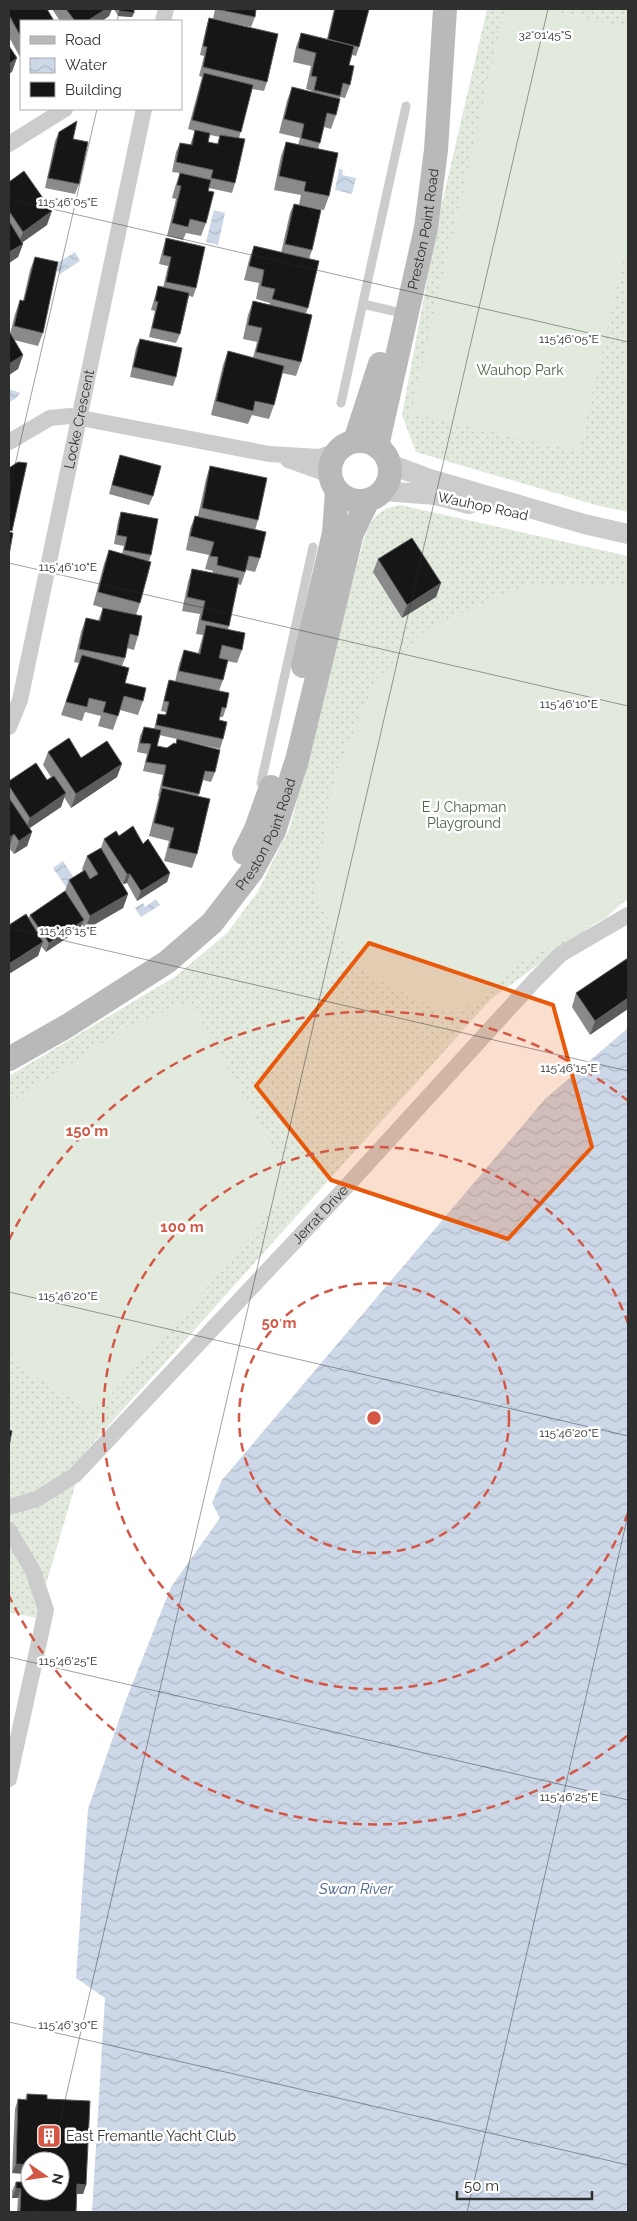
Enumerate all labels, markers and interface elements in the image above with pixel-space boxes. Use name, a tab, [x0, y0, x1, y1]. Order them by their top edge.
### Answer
legend	[20, 20, 182, 110]
text: 32°01'45"S	[518, 28, 572, 42]
text: Road	[65, 31, 101, 49]
text: Water	[65, 56, 108, 74]
text: Building	[65, 81, 122, 99]
street label: Preston Point Road	[404, 167, 442, 291]
text: 115°46'05"E	[38, 195, 98, 209]
text: 115°46'05"E	[539, 332, 599, 346]
park label: Wauhop Park	[476, 362, 564, 378]
street label: Locke Crescent	[61, 368, 97, 470]
street label: Wauhop Road	[436, 489, 530, 523]
text: 115°46'10"E	[39, 560, 97, 574]
text: 115°46'10"E	[540, 697, 598, 711]
street label: Preston Point Road	[232, 776, 299, 893]
park label: E J Chapman Playground	[422, 799, 506, 831]
text: 115°46'15"E	[39, 924, 97, 938]
text: 115°46'15"E	[540, 1061, 598, 1075]
text: 150 m	[66, 1122, 108, 1140]
street label: Jerrat Drive	[289, 1182, 351, 1247]
text: 100 m	[160, 1218, 204, 1236]
text: 115°46'20"E	[38, 1289, 98, 1303]
text: 50 m	[261, 1314, 297, 1332]
centre of rings	[365, 1409, 383, 1427]
text: 115°46'20"E	[539, 1426, 599, 1440]
text: 115°46'25"E	[39, 1654, 97, 1668]
text: 115°46'25"E	[540, 1790, 598, 1804]
water label: Swan River	[318, 1880, 394, 1898]
text: 115°46'30"E	[38, 2018, 98, 2032]
building icon: East Fremantle Yacht Club	[36, 2123, 62, 2149]
place label: East Fremantle Yacht Club	[66, 2128, 236, 2144]
north arrow	[20, 2151, 70, 2201]
scale bar	[457, 2168, 592, 2200]
text: N	[49, 2172, 67, 2186]
text: 50 m	[464, 2177, 499, 2195]

